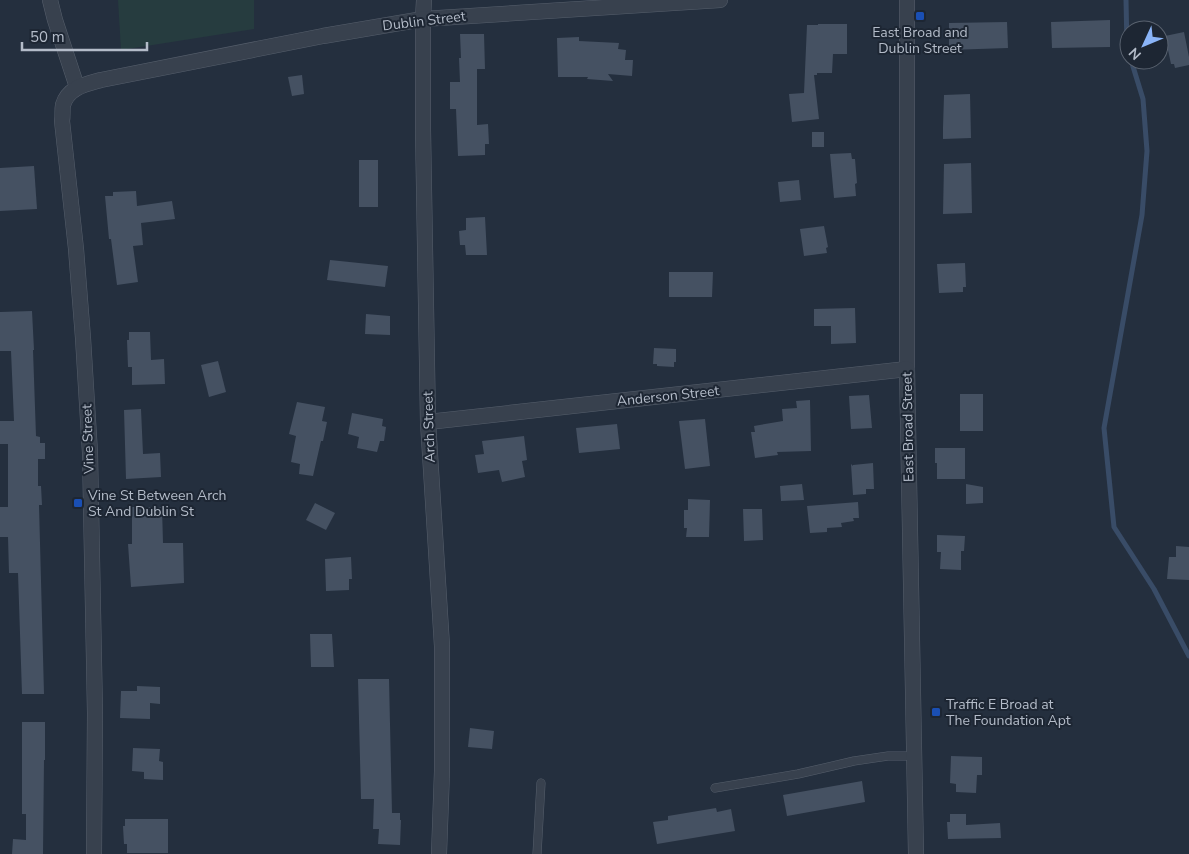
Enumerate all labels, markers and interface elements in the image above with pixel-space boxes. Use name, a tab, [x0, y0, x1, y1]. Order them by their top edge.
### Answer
street label: Dublin Street	[381, 6, 467, 36]
marker: East Broad and Dublin Street	[914, 10, 926, 22]
scale bar	[22, 20, 148, 52]
north arrow	[1119, 20, 1169, 70]
place label: East Broad and Dublin Street	[872, 23, 968, 58]
text: 50 m	[30, 27, 65, 47]
text: N	[1125, 43, 1145, 64]
street label: East Broad Street	[898, 372, 918, 482]
street label: Anderson Street	[616, 381, 720, 411]
street label: Arch Street	[418, 391, 440, 463]
street label: Vine Street	[77, 404, 99, 475]
place label: Vine St Between Arch St And Dublin St	[87, 486, 227, 521]
marker: Vine St Between Arch St And Dublin St	[72, 497, 84, 509]
place label: Traffic E Broad at The Foundation Apt	[946, 695, 1071, 730]
marker: Traffic E Broad at The Foundation Apt	[930, 706, 942, 718]

